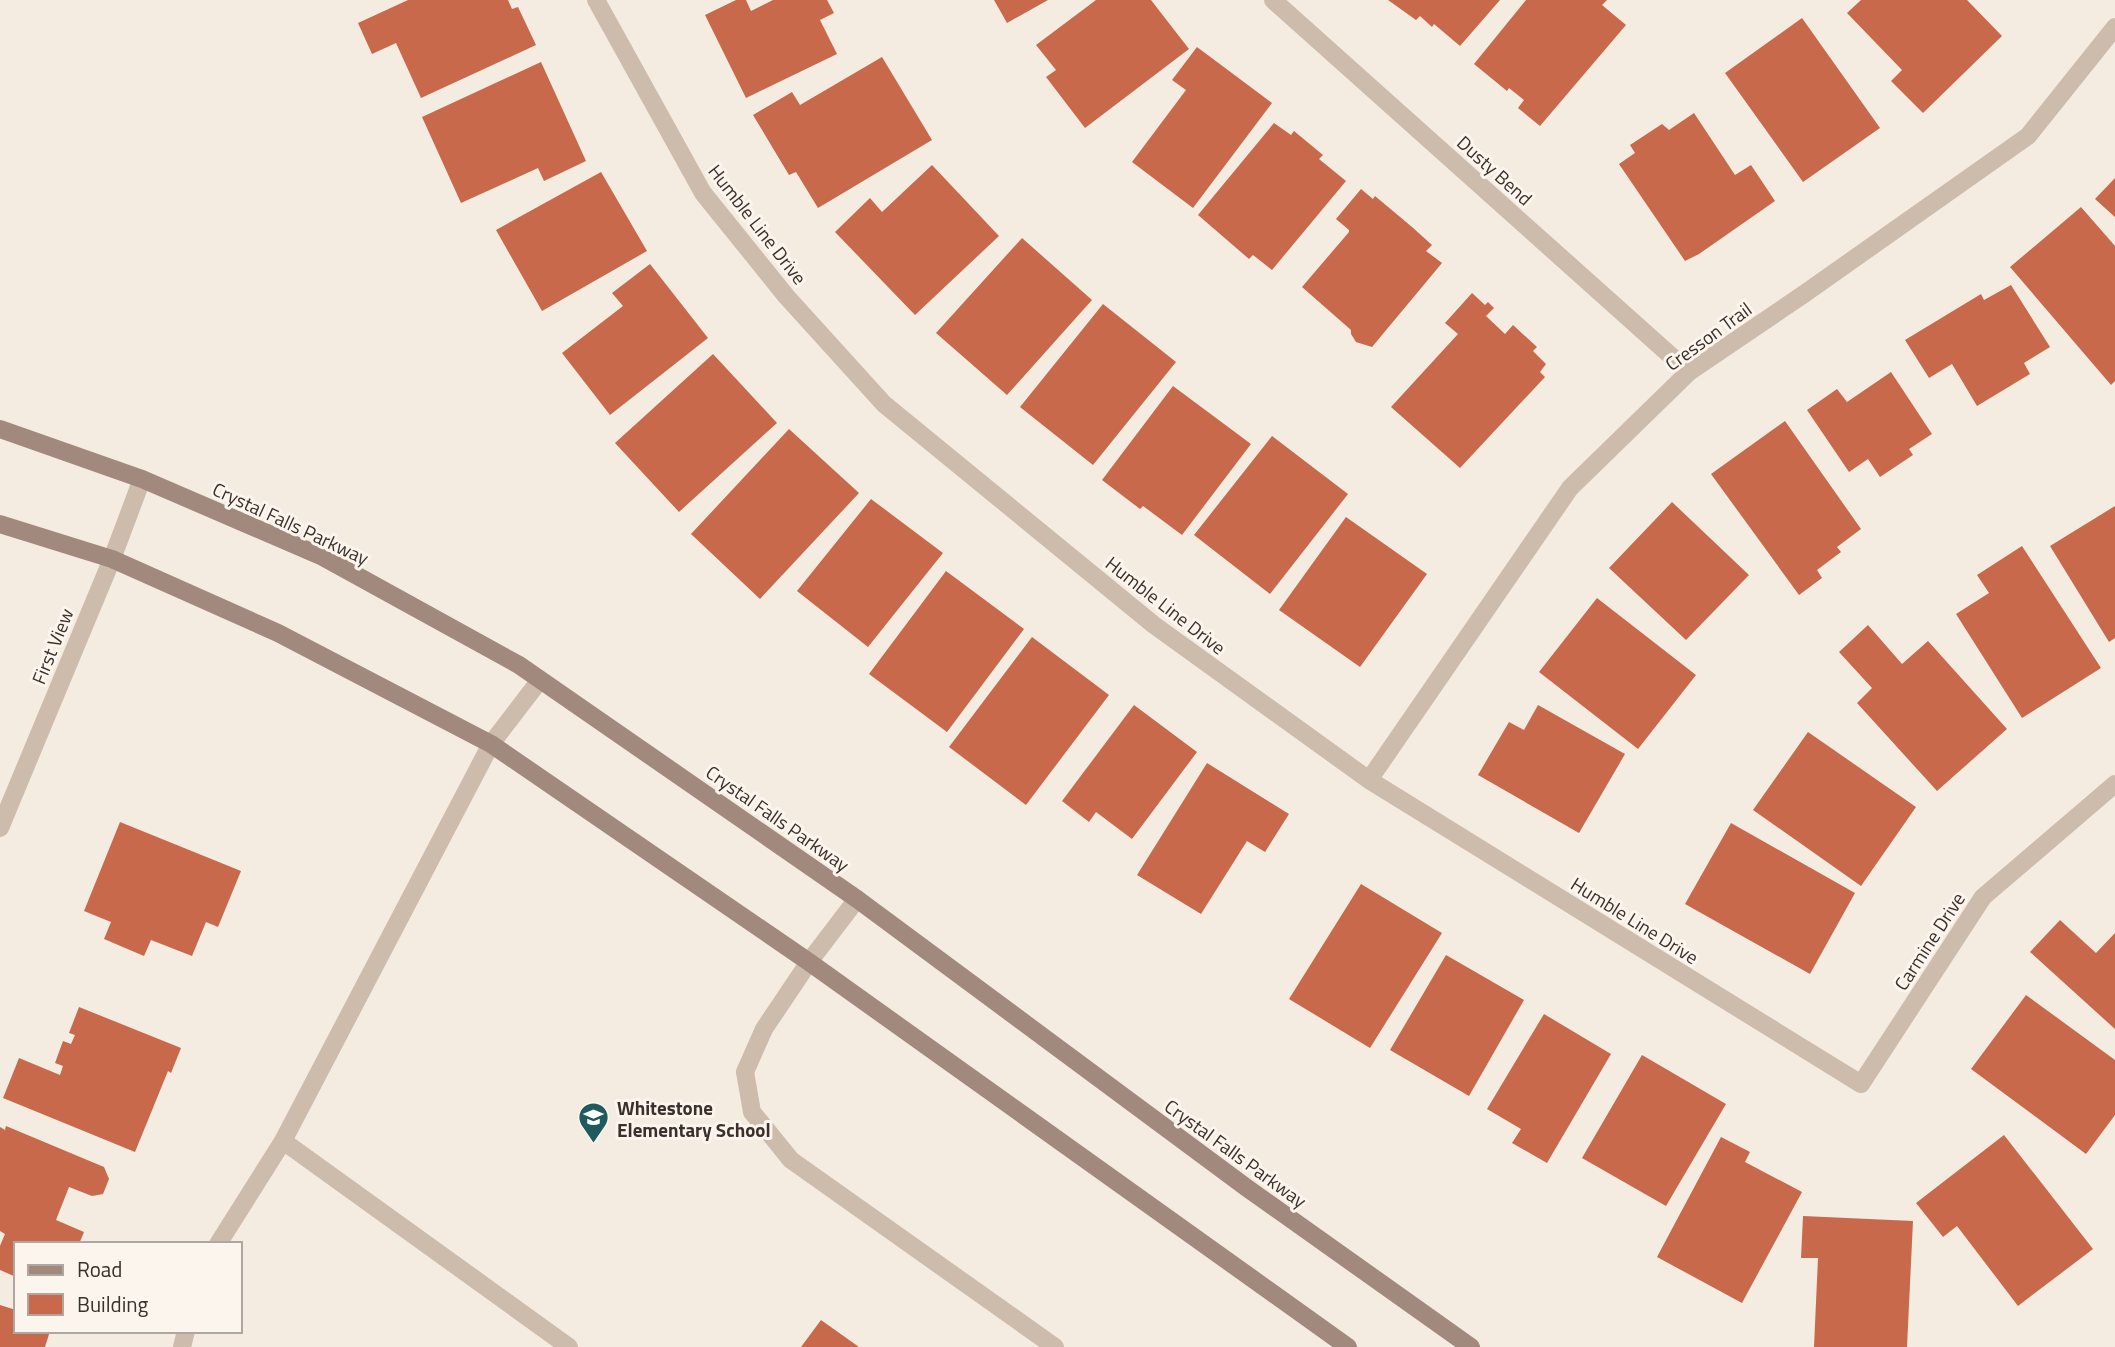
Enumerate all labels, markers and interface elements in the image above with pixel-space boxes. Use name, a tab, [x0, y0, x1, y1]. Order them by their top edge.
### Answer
street label: Dusty Bend	[1451, 128, 1539, 212]
street label: Humble Line Drive	[702, 158, 814, 290]
street label: Cresson Trail	[1658, 294, 1758, 378]
street label: Crystal Falls Parkway	[208, 474, 374, 572]
street label: Humble Line Drive	[1100, 549, 1232, 661]
street label: First View	[24, 604, 80, 688]
street label: Crystal Falls Parkway	[700, 758, 856, 878]
street label: Humble Line Drive	[1566, 869, 1704, 971]
street label: Carmine Drive	[1886, 886, 1972, 996]
street label: Crystal Falls Parkway	[1159, 1091, 1313, 1215]
place label: Whitestone Elementary School	[617, 1093, 771, 1144]
school or university icon: Whitestone Elementary School	[577, 1101, 611, 1145]
legend	[14, 1242, 242, 1333]
text: Road	[77, 1253, 122, 1285]
text: Building	[77, 1288, 149, 1320]

